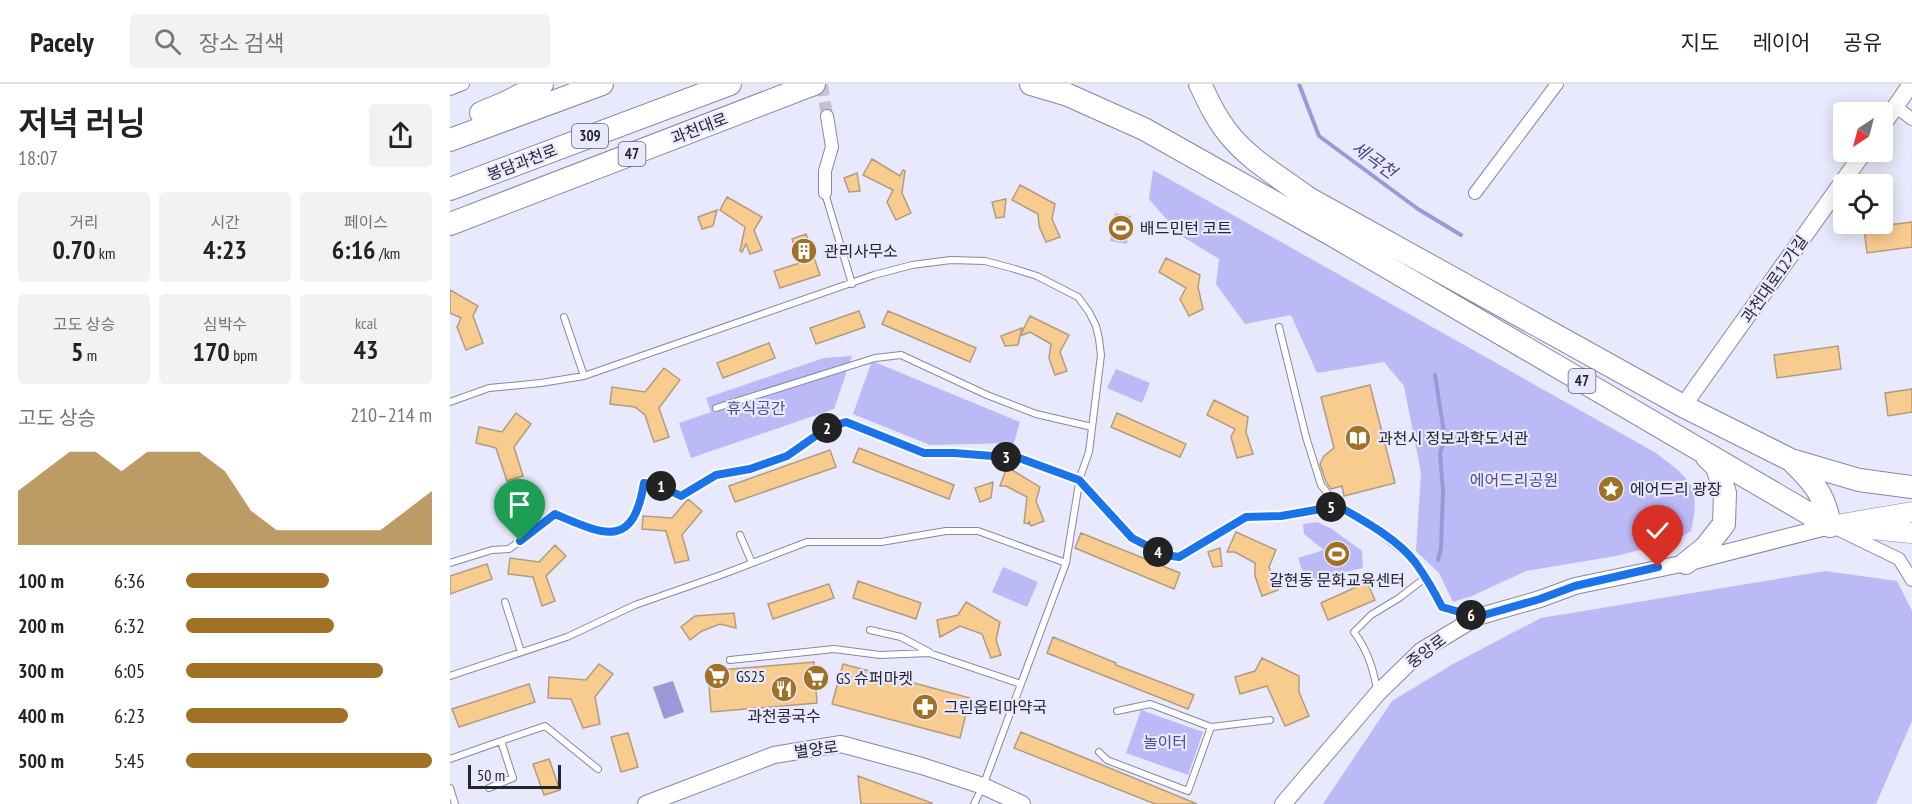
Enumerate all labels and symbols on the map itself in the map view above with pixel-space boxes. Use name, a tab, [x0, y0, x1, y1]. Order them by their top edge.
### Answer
north arrow	[1833, 102, 1893, 162]
street label: 과천대로	[668, 108, 730, 148]
road number: 309	[572, 124, 608, 148]
water label: 세곡천	[1347, 136, 1403, 185]
street label: 봉담과천로	[484, 139, 560, 185]
road number: 47	[618, 142, 645, 166]
sports icon: 배드민턴 코트	[1106, 213, 1136, 243]
place label: 배드민턴 코트	[1140, 218, 1232, 238]
street label: 과천대로12가길	[1736, 231, 1812, 327]
building icon: 관리사무소	[789, 236, 819, 266]
place label: 관리사무소	[824, 241, 898, 261]
road number: 47	[1568, 369, 1596, 393]
park label: 휴식공간	[727, 398, 786, 418]
pin: 2	[812, 413, 842, 443]
library icon: 과천시 정보과학도서관	[1343, 423, 1373, 453]
place label: 과천시 정보과학도서관	[1378, 428, 1529, 448]
pin: 3	[991, 442, 1021, 472]
park label: 에어드리공원	[1470, 470, 1558, 490]
pin: 1	[646, 471, 676, 501]
place icon: 에어드리 광장	[1596, 474, 1626, 504]
pin	[494, 479, 545, 541]
place label: 에어드리 광장	[1630, 479, 1722, 499]
pin: 5	[1316, 492, 1346, 522]
pin	[1632, 505, 1683, 567]
pin: 4	[1143, 537, 1173, 567]
sports icon: 갈현동 문화교육센터	[1322, 539, 1352, 569]
place label: 갈현동 문화교육센터	[1269, 570, 1405, 590]
pin: 6	[1456, 600, 1486, 630]
street label: 중앙로	[1402, 630, 1450, 672]
supermarket icon: GS25	[702, 661, 732, 691]
supermarket icon: GS 슈퍼마켓	[801, 663, 831, 693]
place label: GS25	[736, 666, 765, 686]
place label: GS 슈퍼마켓	[836, 668, 913, 688]
restaurant icon: 과천콩국수	[769, 674, 799, 704]
pharmacy icon: 그린옵티마약국	[910, 692, 940, 722]
place label: 그린옵티마약국	[944, 697, 1047, 717]
place label: 과천콩국수	[747, 706, 821, 726]
park label: 놀이터	[1143, 732, 1187, 752]
street label: 별양로	[793, 736, 839, 762]
scale bar	[468, 762, 561, 790]

